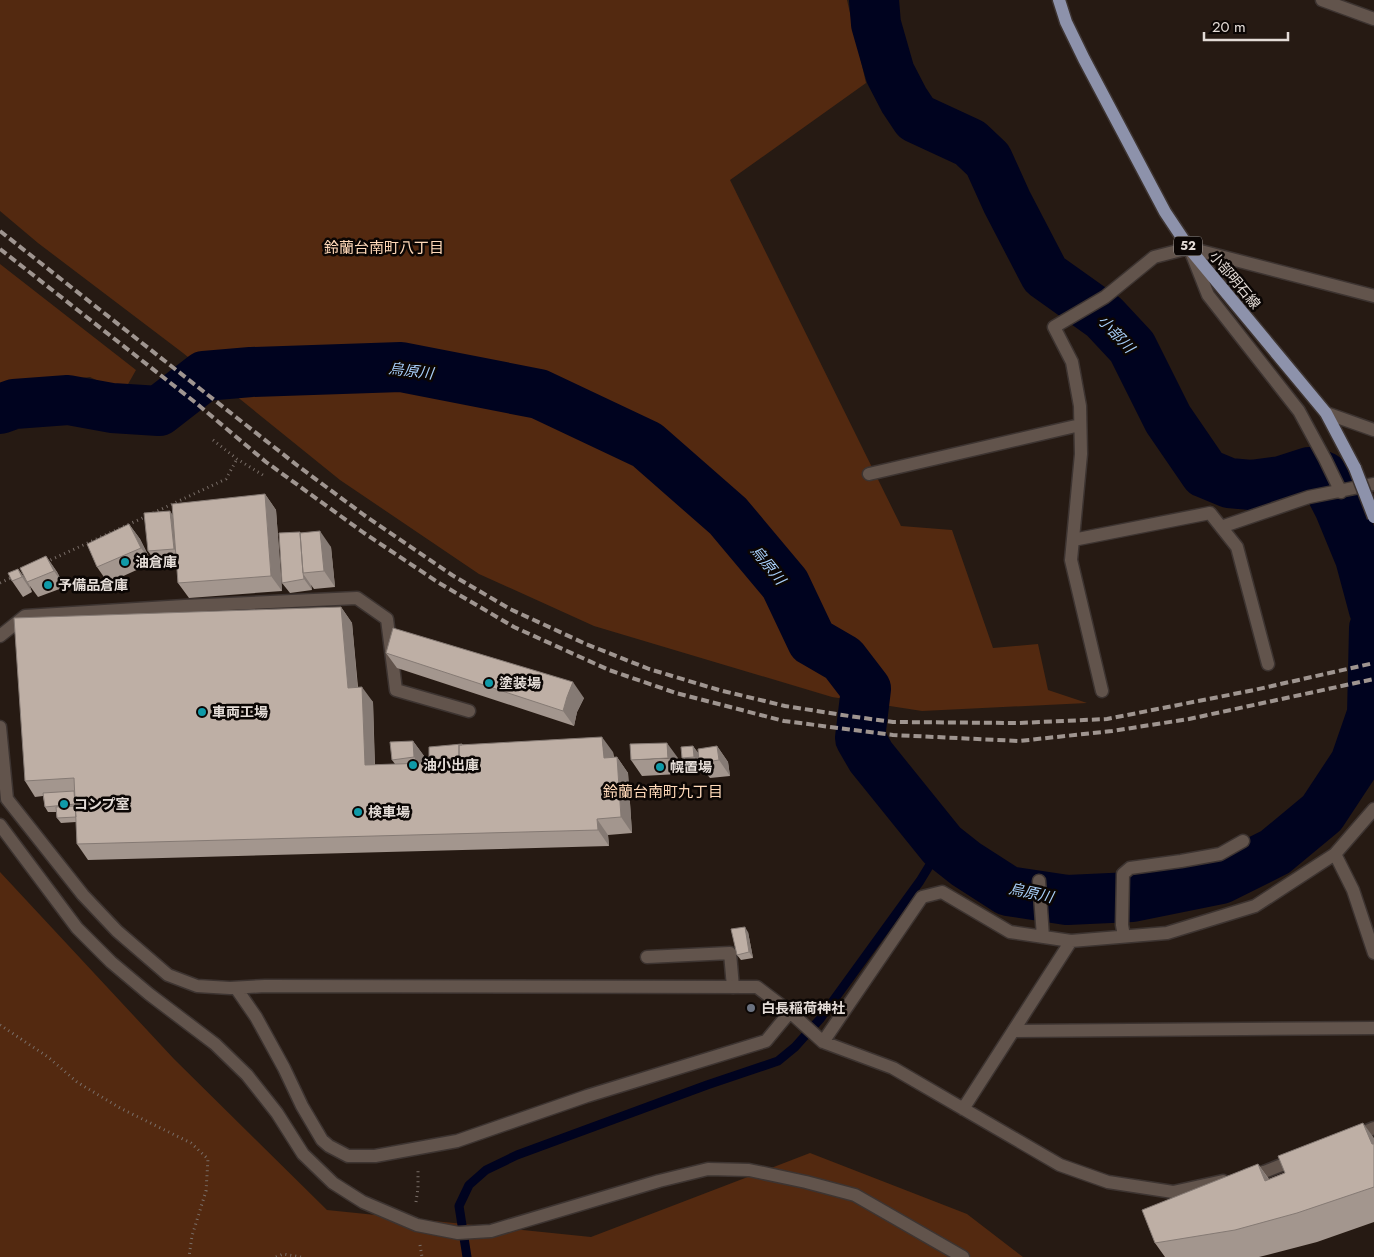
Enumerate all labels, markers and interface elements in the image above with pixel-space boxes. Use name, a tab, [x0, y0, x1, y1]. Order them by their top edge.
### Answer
scale bar	[1204, 10, 1288, 42]
text: 20 m	[1212, 16, 1246, 38]
district label: 鈴蘭台南町八丁目	[324, 237, 444, 259]
road number: 52	[1174, 237, 1202, 256]
street label: 小部明石線	[1205, 247, 1265, 313]
water label: 小部川	[1093, 310, 1141, 359]
water label: 烏原川	[387, 357, 437, 385]
water label: 烏原川	[745, 541, 792, 591]
place label: 油倉庫	[135, 552, 177, 572]
marker: 油倉庫	[119, 556, 131, 568]
place label: 予備品倉庫	[58, 575, 128, 595]
marker: 予備品倉庫	[42, 579, 54, 591]
place label: 塗装場	[499, 673, 541, 693]
marker: 塗装場	[483, 677, 495, 689]
place label: 車両工場	[212, 702, 268, 722]
marker: 車両工場	[196, 706, 208, 718]
place label: 油小出庫	[423, 755, 479, 775]
place label: 幌置場	[670, 757, 712, 777]
marker: 油小出庫	[407, 759, 419, 771]
marker: 幌置場	[654, 761, 666, 773]
district label: 鈴蘭台南町九丁目	[603, 781, 723, 803]
place label: コンプ室	[74, 794, 130, 814]
marker: コンプ室	[58, 798, 70, 810]
place label: 検車場	[368, 802, 410, 822]
marker: 検車場	[352, 806, 364, 818]
water label: 烏原川	[1007, 878, 1057, 909]
place label: 白長稲荷神社	[761, 998, 845, 1018]
marker: 白長稲荷神社	[745, 1002, 757, 1014]

